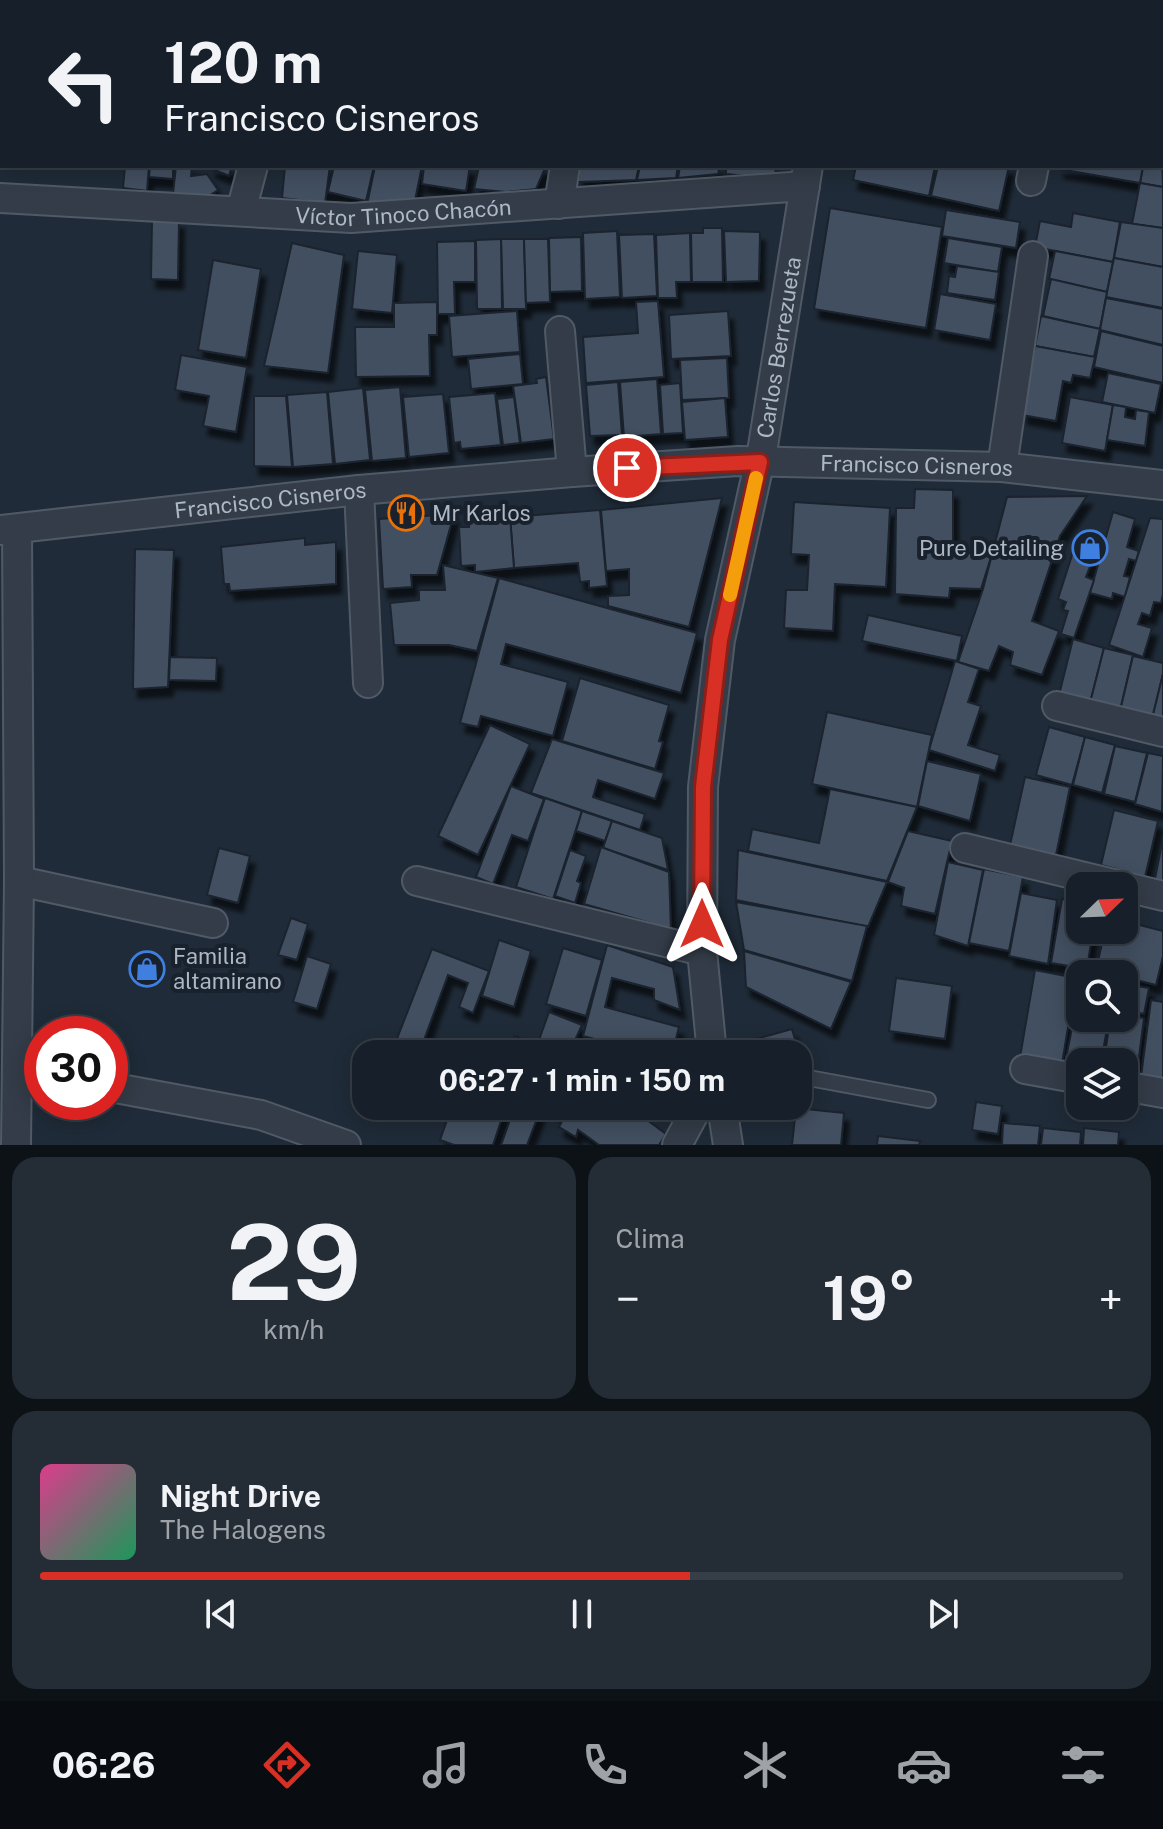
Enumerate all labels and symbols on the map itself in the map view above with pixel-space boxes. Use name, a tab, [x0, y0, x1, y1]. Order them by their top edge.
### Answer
street label: Víctor Tinoco Chacón	[295, 194, 512, 231]
street label: Carlos Berrezueta	[751, 255, 806, 440]
pin	[593, 434, 661, 502]
street label: Francisco Cisneros	[820, 450, 1014, 481]
street label: Francisco Cisneros	[173, 476, 367, 523]
restaurant icon: Mr Karlos	[387, 494, 425, 532]
place label: Mr Karlos	[432, 500, 531, 526]
shop icon: Pure Detailing	[1071, 529, 1109, 567]
place label: Pure Detailing	[919, 535, 1064, 561]
north arrow	[1066, 872, 1138, 944]
position arrow	[660, 882, 744, 966]
place label: Familia altamirano	[173, 943, 282, 994]
shop icon: Familia altamirano	[128, 950, 166, 988]
speed limit sign: 30	[24, 1016, 128, 1120]

